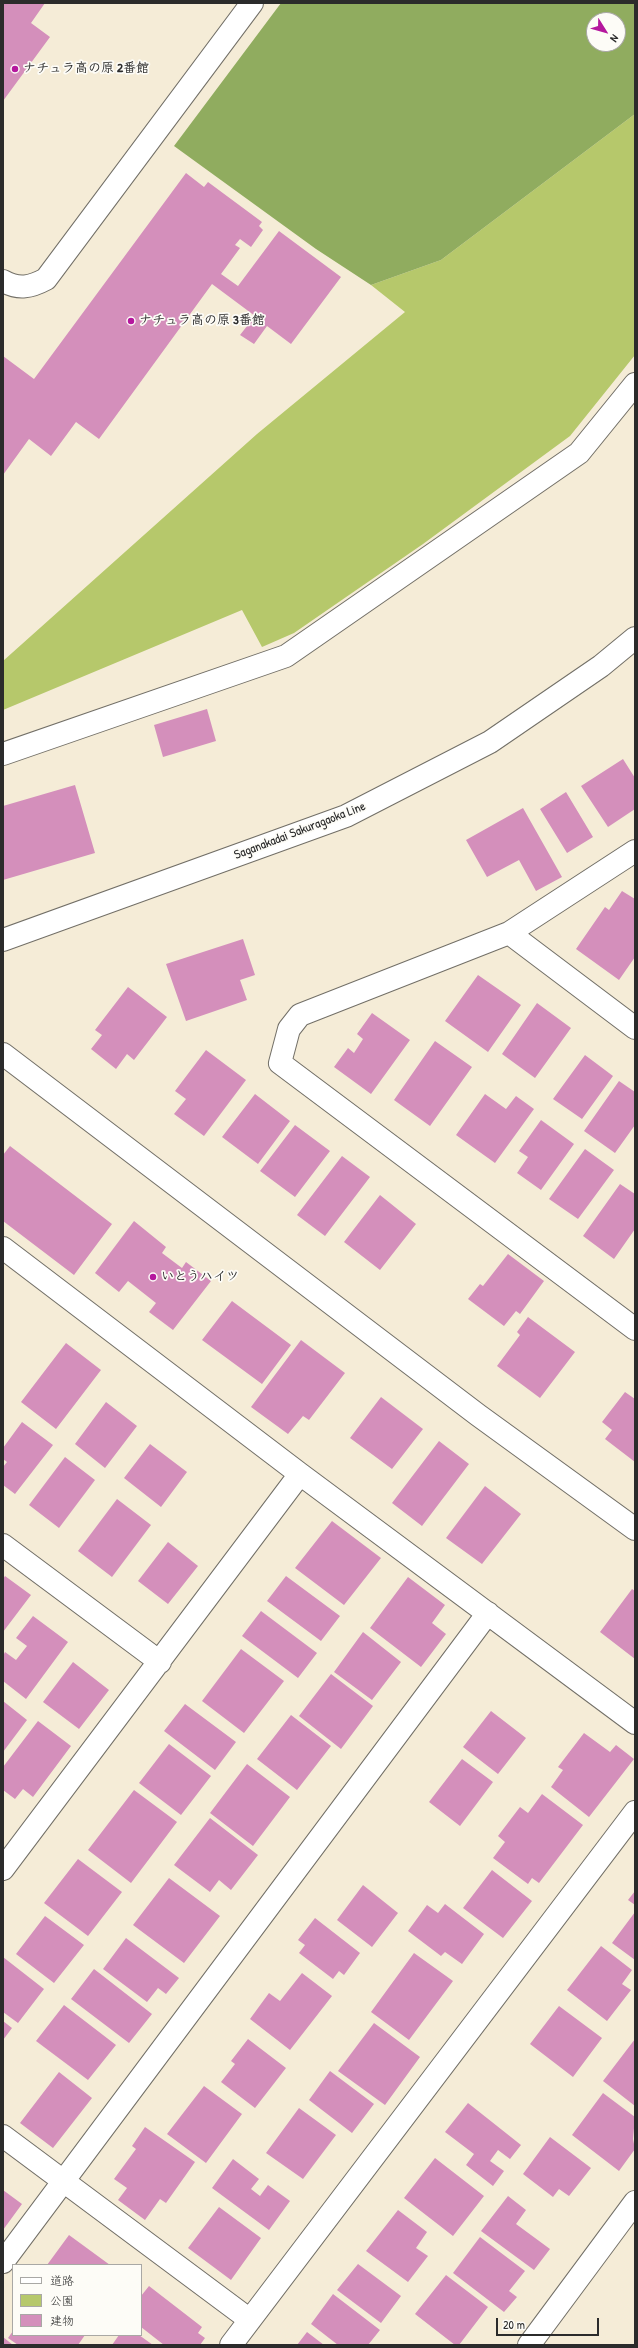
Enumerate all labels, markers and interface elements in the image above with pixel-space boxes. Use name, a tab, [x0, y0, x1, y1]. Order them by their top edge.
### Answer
north arrow	[586, 12, 626, 52]
text: N	[607, 32, 622, 45]
place label: ナチュラ高の原 2番館	[23, 61, 149, 77]
marker: ナチュラ高の原 2番館	[10, 64, 20, 74]
place label: ナチュラ高の原 3番館	[139, 313, 265, 329]
marker: ナチュラ高の原 3番館	[126, 316, 136, 326]
street label: Saganakadai Sakuragaoka Line	[232, 799, 368, 863]
place label: いとうハイツ	[161, 1269, 239, 1285]
marker: いとうハイツ	[148, 1272, 158, 1282]
legend	[12, 2264, 142, 2336]
text: 道路	[50, 2272, 74, 2289]
text: 公園	[50, 2292, 74, 2309]
scale bar	[498, 2310, 601, 2336]
text: 建物	[50, 2312, 74, 2329]
text: 20 m	[503, 2316, 525, 2333]

